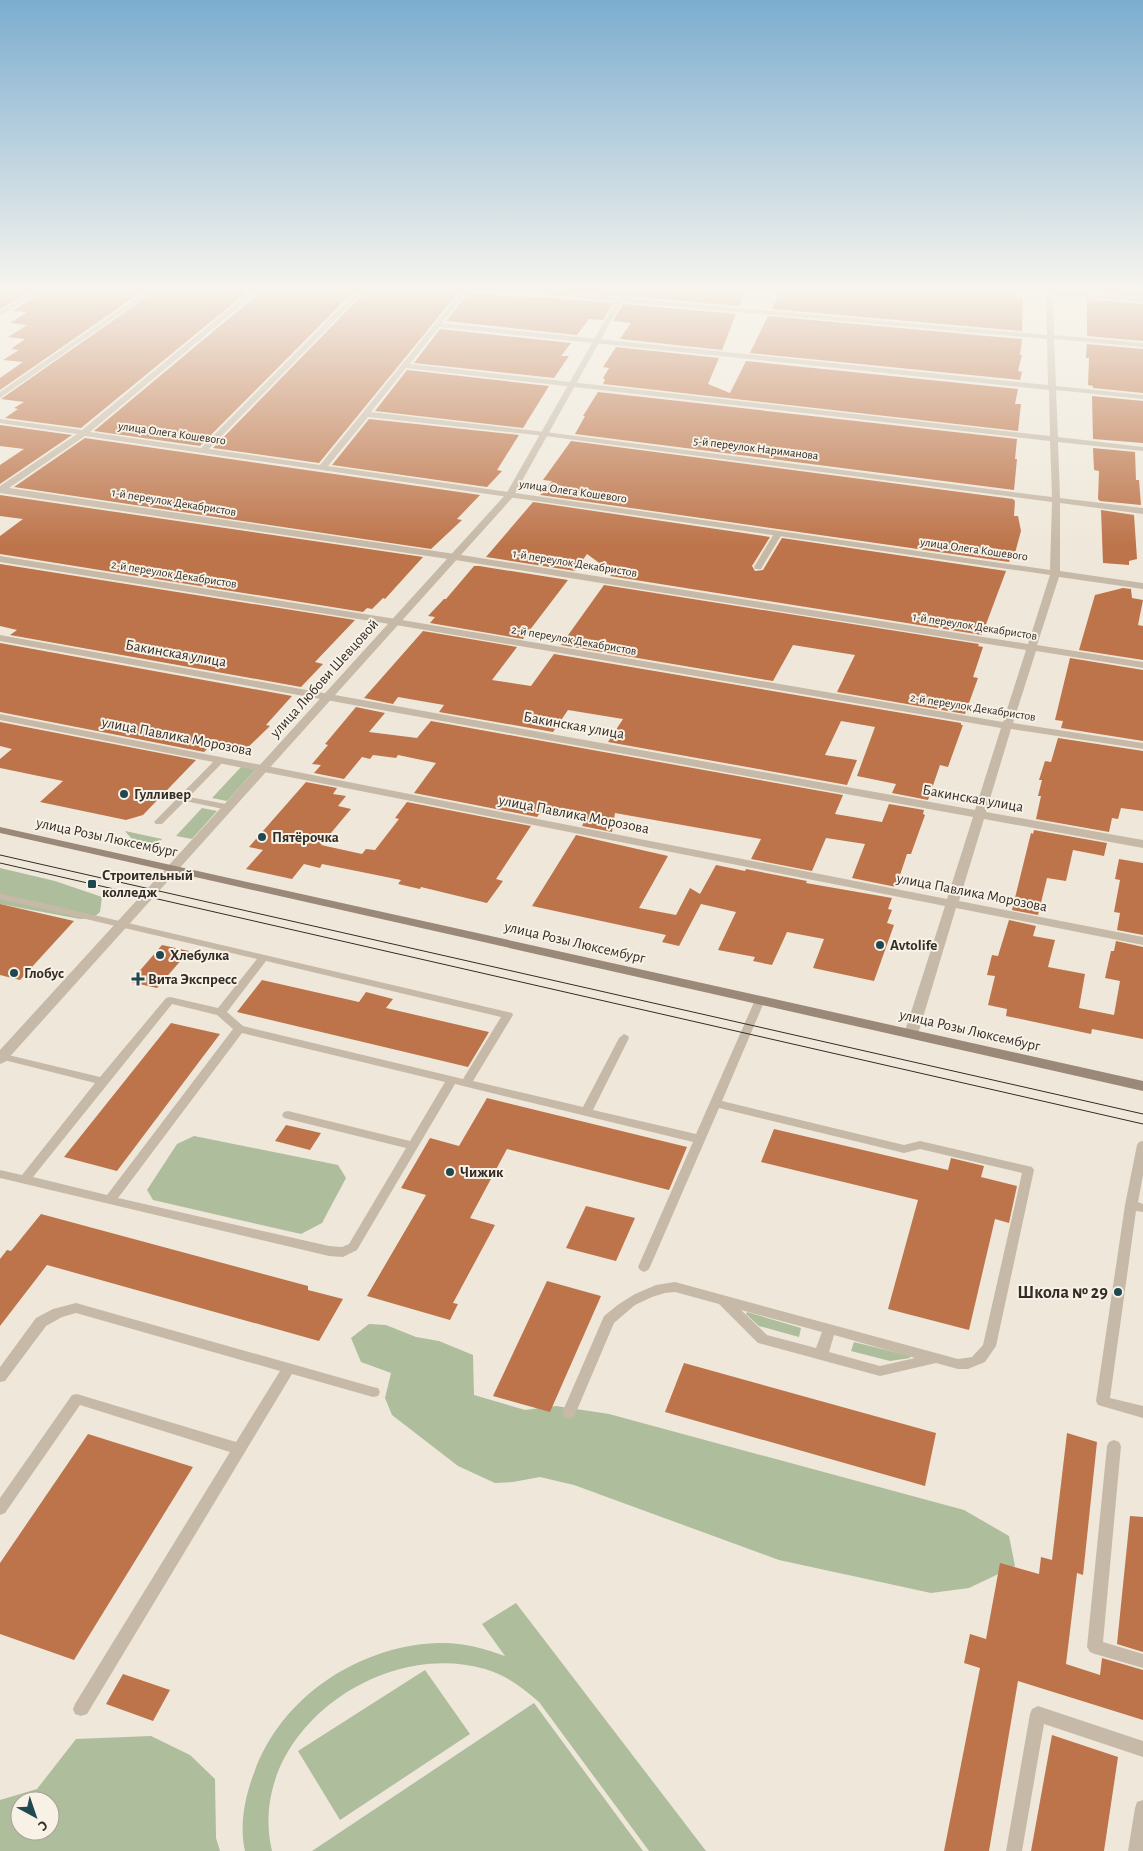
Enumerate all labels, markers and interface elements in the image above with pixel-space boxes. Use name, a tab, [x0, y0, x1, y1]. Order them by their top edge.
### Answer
street label: улица Олега Кошевого	[116, 419, 227, 448]
street label: 5-й переулок Нариманова	[693, 434, 820, 463]
street label: улица Олега Кошевого	[517, 477, 628, 506]
street label: 1-й переулок Декабристов	[111, 486, 237, 519]
street label: улица Олега Кошевого	[918, 535, 1029, 564]
street label: 1-й переулок Декабристов	[512, 547, 638, 580]
street label: 2-й переулок Декабристов	[110, 558, 238, 591]
street label: 1-й переулок Декабристов	[912, 610, 1038, 643]
street label: улица Любови Шевцовой	[267, 616, 381, 741]
street label: 2-й переулок Декабристов	[510, 623, 638, 658]
street label: Бакинская улица	[124, 637, 228, 670]
street label: 2-й переулок Декабристов	[909, 691, 1037, 724]
street label: Бакинская улица	[522, 709, 626, 742]
street label: улица Павлика Морозова	[99, 714, 254, 758]
street label: Бакинская улица	[921, 782, 1025, 815]
place label: Гулливер	[134, 787, 191, 802]
marker: Гулливер	[118, 788, 130, 800]
street label: улица Павлика Морозова	[496, 792, 651, 836]
street label: улица Розы Люксембург	[34, 815, 180, 860]
place label: Пятёрочка	[272, 830, 339, 845]
marker: Пятёрочка	[256, 831, 268, 843]
place label: Строительный колледж	[102, 868, 193, 900]
street label: улица Павлика Морозова	[894, 870, 1049, 914]
marker: Строительный колледж	[86, 878, 98, 890]
street label: улица Розы Люксембург	[502, 919, 648, 966]
place label: Avtolife	[890, 938, 937, 953]
marker: Avtolife	[874, 939, 886, 951]
place label: Хлебулка	[170, 948, 229, 963]
marker: Хлебулка	[154, 949, 166, 961]
place label: Глобус	[24, 966, 64, 981]
marker: Глобус	[8, 967, 20, 979]
place label: Вита Экспресс	[148, 972, 237, 987]
marker: Вита Экспресс	[132, 973, 144, 985]
street label: улица Розы Люксембург	[897, 1007, 1043, 1054]
place label: Чижик	[460, 1165, 504, 1180]
marker: Чижик	[444, 1166, 456, 1178]
place label: Школа № 29	[1017, 1284, 1108, 1302]
marker: Школа № 29	[1112, 1286, 1124, 1298]
north arrow	[10, 1791, 60, 1841]
text: С	[35, 1817, 50, 1833]

